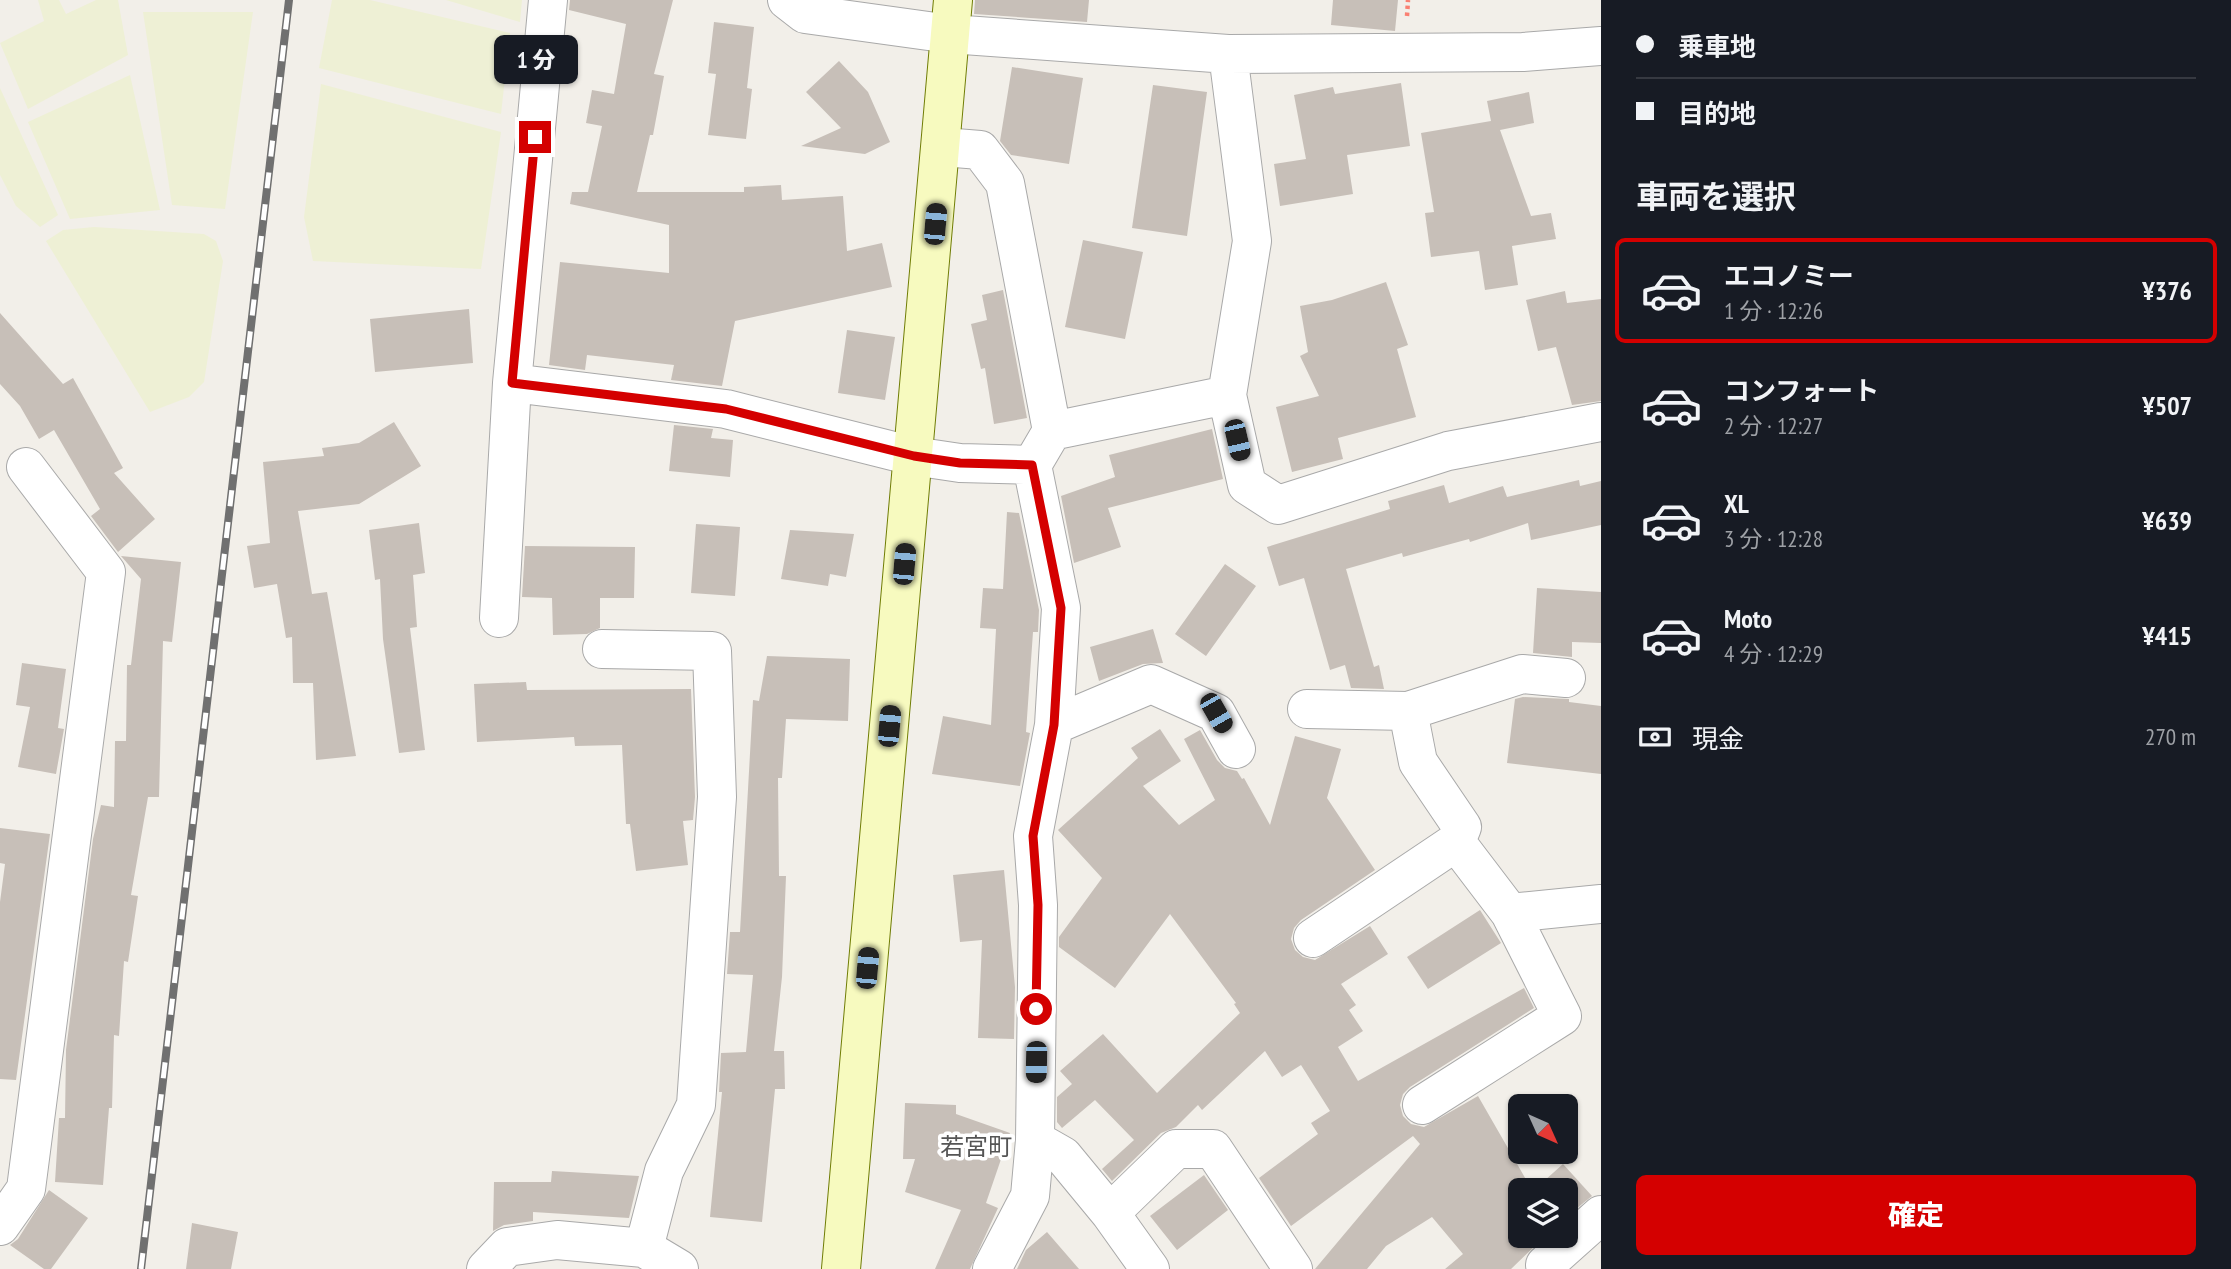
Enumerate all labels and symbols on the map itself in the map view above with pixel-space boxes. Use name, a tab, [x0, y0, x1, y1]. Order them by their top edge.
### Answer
callout: 1 分	[493, 36, 577, 85]
route end	[519, 121, 551, 153]
car	[923, 202, 948, 246]
car	[1223, 417, 1252, 463]
car	[892, 542, 917, 586]
car	[1197, 690, 1236, 736]
car	[877, 704, 902, 748]
car	[855, 946, 880, 990]
route start	[1020, 993, 1052, 1025]
car	[1026, 1041, 1047, 1083]
north arrow	[1508, 1094, 1578, 1164]
district label: 若宮町	[940, 1131, 1012, 1162]

